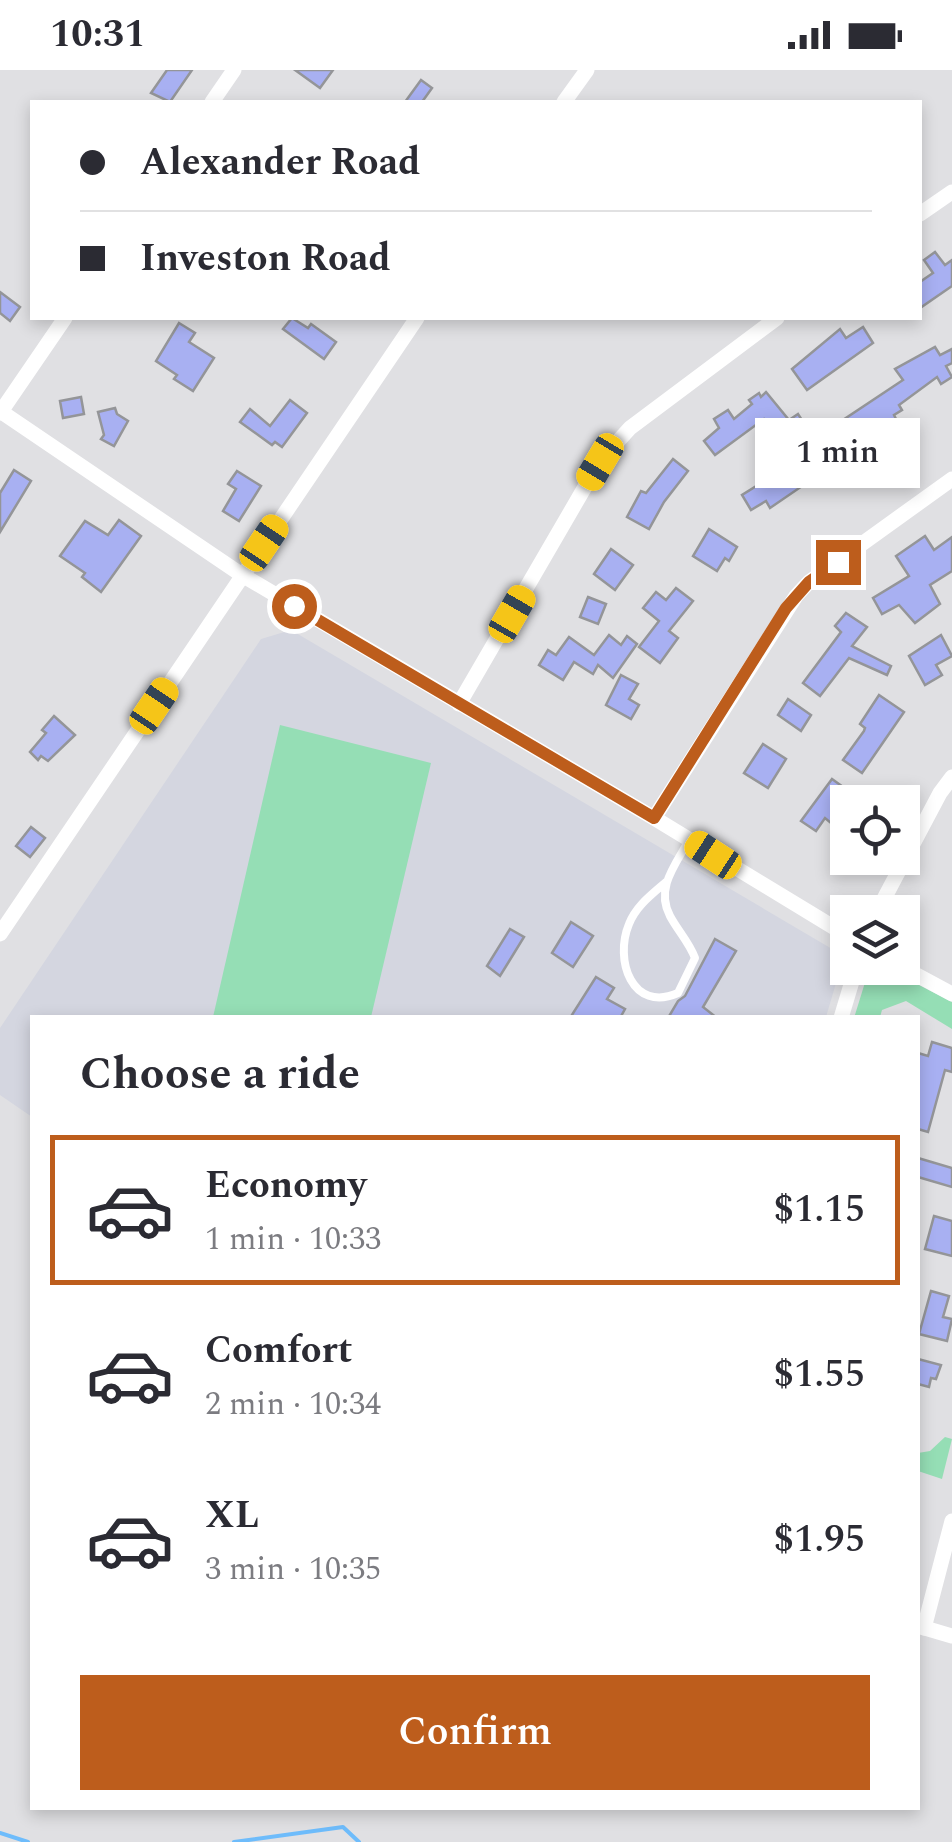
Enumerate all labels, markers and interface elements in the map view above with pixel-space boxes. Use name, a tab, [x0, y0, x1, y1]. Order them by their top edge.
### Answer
text: 10:31	[50, 6, 145, 64]
text: Alexander Road	[140, 134, 420, 192]
text: Investon Road	[140, 230, 391, 288]
callout: 1 min	[756, 417, 920, 487]
text: 1 min	[796, 428, 879, 477]
car	[572, 429, 628, 495]
car	[235, 510, 293, 576]
route end	[816, 540, 861, 585]
car	[484, 581, 540, 647]
route start	[272, 584, 317, 629]
car	[125, 673, 183, 739]
map controls	[830, 785, 920, 985]
button: locate	[830, 785, 920, 875]
car	[680, 826, 746, 884]
button: layers	[830, 895, 920, 985]
text: Choose a ride	[80, 1040, 360, 1109]
text: Economy	[205, 1157, 366, 1215]
icon: car	[85, 1165, 175, 1255]
text: $1.15	[774, 1181, 865, 1239]
text: 1 min · 10:33	[205, 1215, 381, 1264]
text: Comfort	[205, 1322, 352, 1380]
icon: car	[85, 1330, 175, 1420]
text: $1.55	[774, 1346, 865, 1404]
text: 2 min · 10:34	[205, 1380, 381, 1429]
text: XL	[205, 1487, 259, 1545]
icon: car	[85, 1495, 175, 1585]
text: $1.95	[774, 1511, 865, 1569]
text: 3 min · 10:35	[205, 1545, 381, 1594]
button: Confirm	[80, 1675, 870, 1790]

